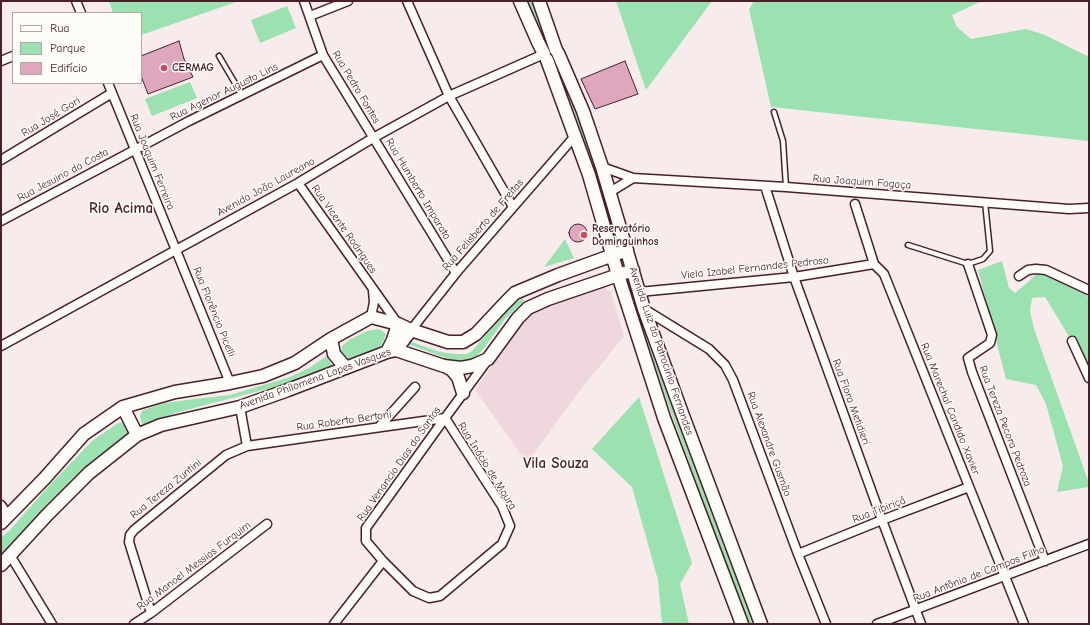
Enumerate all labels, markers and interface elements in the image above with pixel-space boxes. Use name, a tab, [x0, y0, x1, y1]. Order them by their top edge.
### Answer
legend	[12, 12, 142, 84]
text: Rua	[50, 21, 69, 35]
text: Parque	[50, 41, 85, 55]
street label: Rua Pedro Fontes	[329, 48, 383, 126]
street label: Rua Agenor Augusto Lins	[168, 60, 280, 124]
text: Edifício	[50, 61, 87, 75]
place label: CERMAG	[172, 61, 214, 75]
marker: CERMAG	[159, 63, 169, 73]
street label: Rua José Gori	[19, 94, 83, 140]
street label: Rua Joaquim Ferreira	[127, 112, 177, 212]
street label: Rua Humberto Imparato	[383, 136, 453, 242]
street label: Rua Jesuino da Costa	[15, 145, 111, 205]
street label: Avenida João Laureano	[215, 155, 317, 219]
street label: Rua Joaquim Fogaça	[812, 172, 912, 192]
street label: Rua Felisberto de Freitas	[440, 177, 526, 273]
street label: Rua Vicente Rodrigues	[308, 182, 380, 276]
district label: Rio Acima	[89, 200, 153, 218]
place label: Reservatório Dominguinhos	[592, 222, 658, 248]
marker: Reservatório Dominguinhos	[579, 230, 589, 240]
street label: Viela Izabel Fernandes Pedroso	[681, 254, 829, 282]
street label: Rua Florêncio Picelli	[190, 265, 238, 359]
street label: Avenida Luiz do Patrocinio Fernandes	[626, 265, 696, 437]
street label: Rua Marechal Candido Xavier	[917, 341, 983, 477]
street label: Avenida Philomena Lopes Vasques	[237, 345, 393, 413]
street label: Rua Flora Metidieri	[829, 357, 873, 447]
street label: Rua Tereza Pecora Pedroza	[976, 364, 1034, 488]
street label: Rua Alexandre Gusmão	[744, 390, 794, 498]
street label: Rua Venancio Dias do Santos	[354, 404, 444, 524]
street label: Rua Roberto Bertoni	[296, 408, 392, 434]
street label: Rua Inácio de Moura	[455, 420, 519, 512]
district label: Vila Souza	[523, 455, 589, 473]
street label: Rua Tereza Zuntini	[128, 456, 204, 522]
street label: Rua Tibiriçá	[850, 494, 908, 526]
street label: Rua Manoel Messias Furquim	[134, 519, 254, 613]
street label: Rua Antônio de Campos Filho	[911, 543, 1047, 605]

